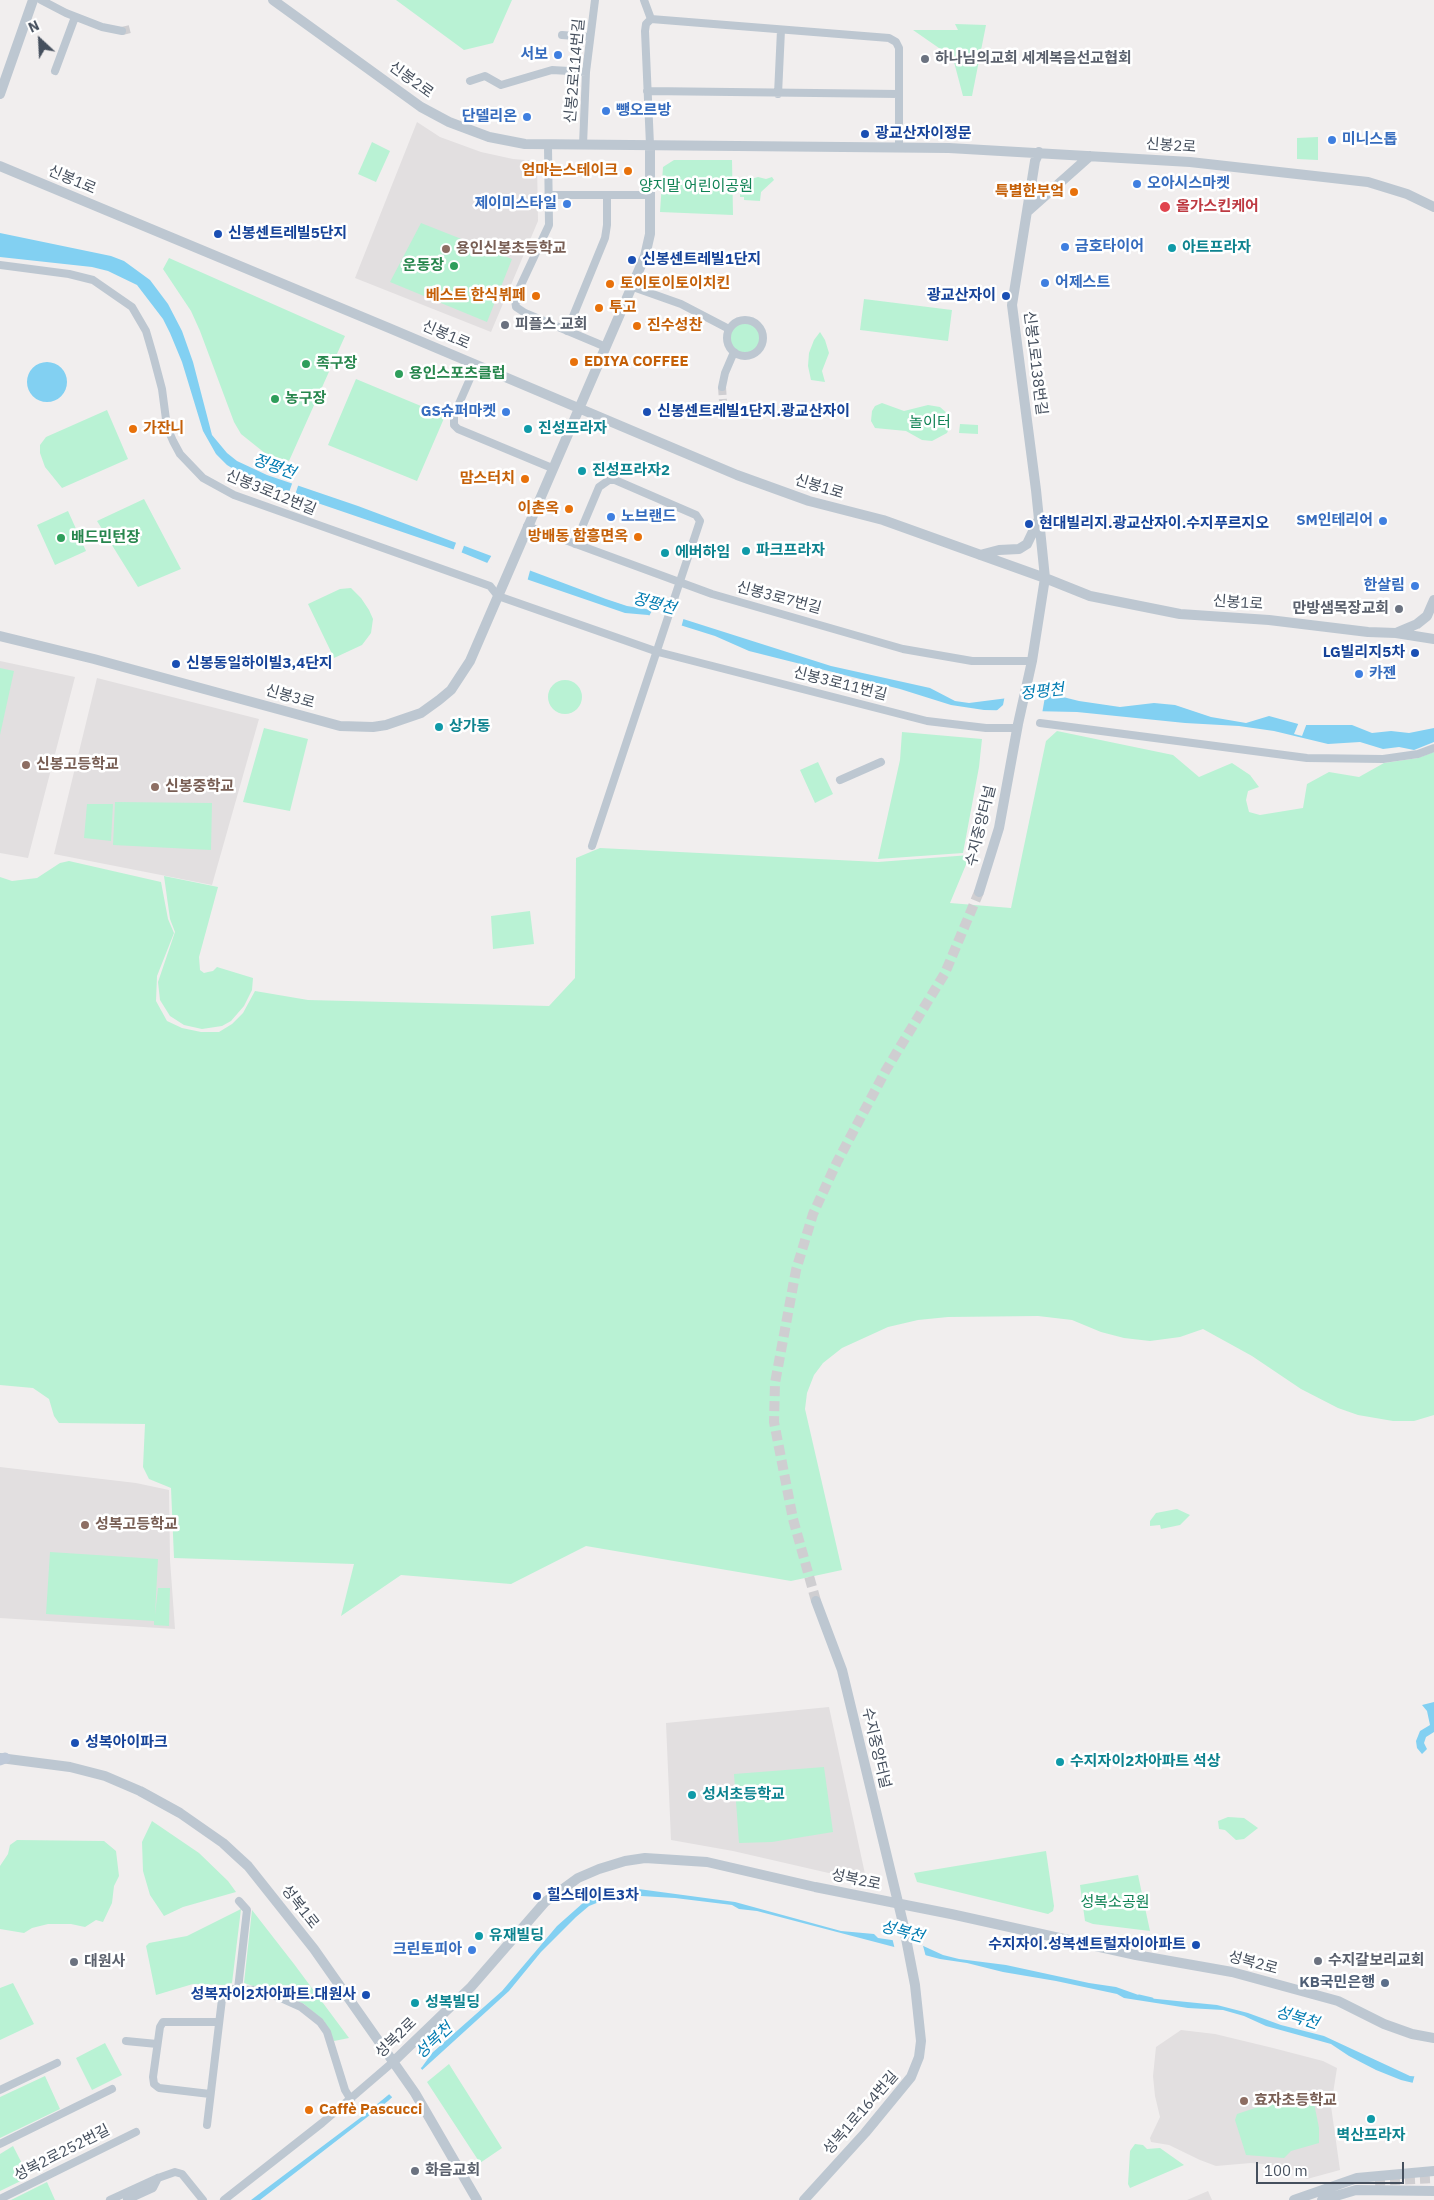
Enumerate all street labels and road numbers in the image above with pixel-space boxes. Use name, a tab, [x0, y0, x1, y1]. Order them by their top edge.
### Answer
street label: 신봉2로114번길	[561, 18, 589, 124]
street label: 신봉2로	[385, 58, 437, 102]
street label: 신봉2로	[1145, 135, 1197, 157]
street label: 신봉1로	[45, 162, 99, 198]
street label: 신봉1로138번길	[1020, 310, 1050, 416]
street label: 신봉1로	[419, 317, 473, 353]
street label: 신봉3로12번길	[223, 467, 319, 519]
street label: 신봉1로	[792, 471, 846, 503]
street label: 신봉3로7번길	[735, 578, 823, 618]
street label: 신봉1로	[1212, 592, 1264, 614]
street label: 신봉3로11번길	[791, 664, 889, 704]
street label: 신봉3로	[263, 681, 317, 713]
street label: 수지중앙터널	[962, 784, 1000, 868]
street label: 수지중앙터널	[858, 1706, 894, 1790]
street label: 성복2로	[829, 1866, 883, 1894]
street label: 성복1로	[277, 1882, 323, 1932]
street label: 성복2로	[1226, 1948, 1280, 1978]
street label: 성복2로	[372, 2014, 420, 2062]
street label: 성복1로164번길	[820, 2067, 902, 2159]
street label: 성복2로252번길	[11, 2121, 113, 2185]

